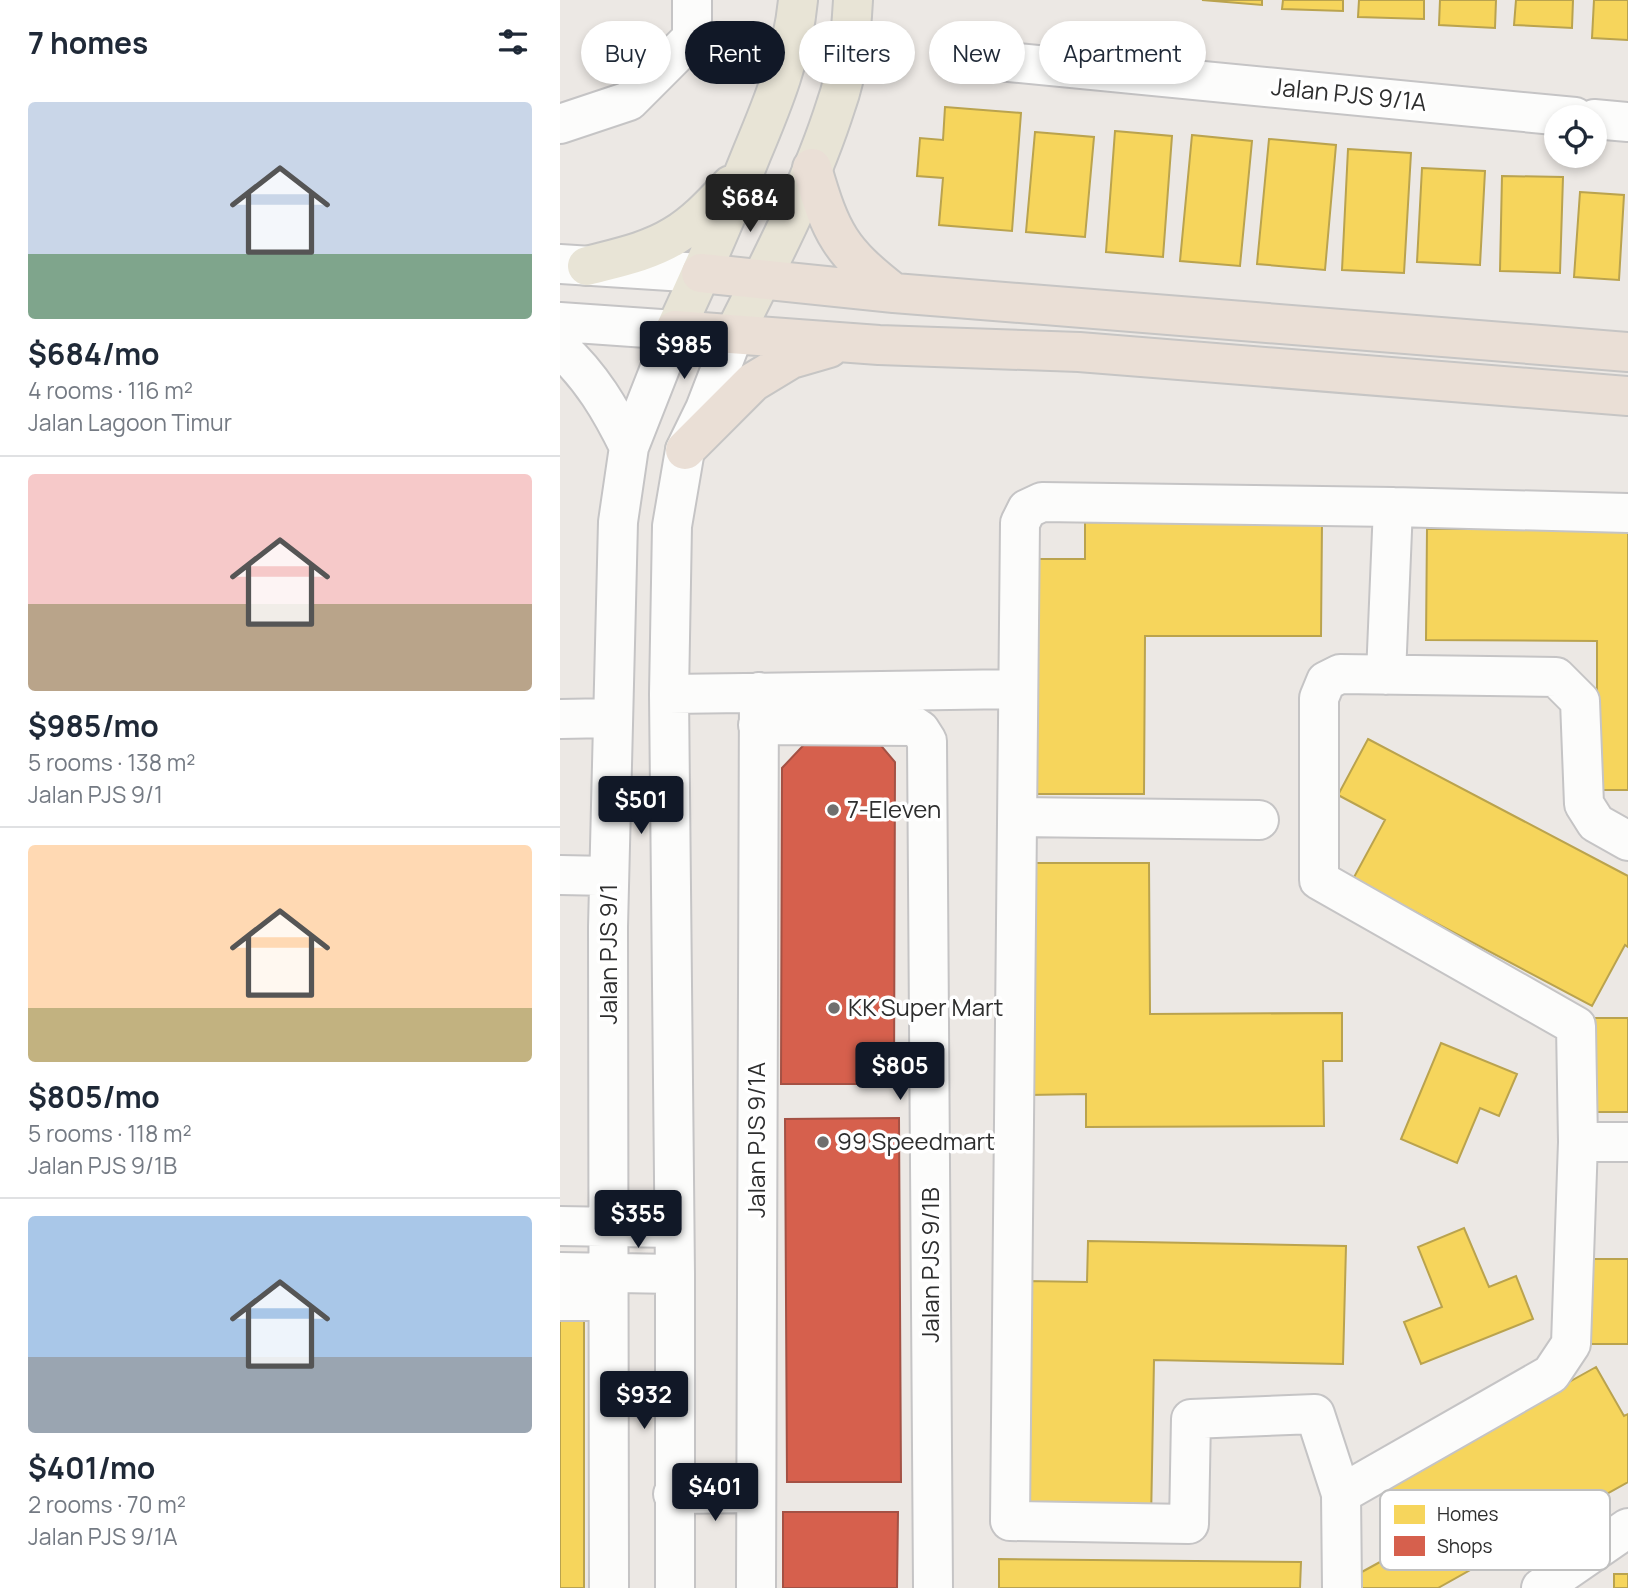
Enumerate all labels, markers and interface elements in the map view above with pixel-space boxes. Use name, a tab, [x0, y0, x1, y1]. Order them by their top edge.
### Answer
chip: Buy	[581, 21, 671, 84]
chip: Rent	[685, 21, 785, 84]
chip: Filters	[799, 21, 915, 84]
chip: New	[929, 21, 1025, 84]
chip: Apartment	[1039, 21, 1206, 84]
text: 7 homes	[28, 22, 148, 63]
icon: filters	[494, 23, 532, 61]
street label: Jalan PJS 9/1A	[1270, 69, 1428, 118]
map controls	[1544, 105, 1607, 168]
button: locate	[1544, 105, 1607, 168]
icon: home	[217, 147, 343, 273]
pin: $684	[709, 174, 791, 234]
text: $684	[722, 181, 778, 213]
pin: $985	[643, 322, 725, 381]
text: $985	[656, 328, 712, 360]
text: $684/mo	[28, 333, 159, 374]
text: 4 rooms · 116 m²	[28, 374, 193, 406]
text: Jalan Lagoon Timur	[28, 406, 232, 438]
icon: home	[217, 519, 343, 645]
text: $985/mo	[28, 705, 159, 746]
text: 5 rooms · 138 m²	[28, 746, 195, 778]
pin: $501	[600, 776, 682, 836]
text: Jalan PJS 9/1	[28, 778, 163, 810]
text: $501	[614, 783, 668, 815]
place label: 7-Eleven	[847, 792, 941, 825]
marker: 7-Eleven	[825, 802, 841, 818]
street label: Jalan PJS 9/1	[591, 884, 624, 1024]
icon: home	[217, 890, 343, 1016]
place label: KK Super Mart	[848, 990, 1003, 1023]
marker: KK Super Mart	[826, 1000, 842, 1016]
pin: $805	[859, 1042, 941, 1102]
text: $805	[871, 1049, 929, 1081]
street label: Jalan PJS 9/1A	[739, 1062, 772, 1218]
text: $805/mo	[28, 1076, 160, 1117]
text: 5 rooms · 118 m²	[28, 1117, 192, 1149]
place label: 99 Speedmart	[837, 1124, 995, 1157]
marker: 99 Speedmart	[815, 1134, 831, 1150]
text: Jalan PJS 9/1B	[28, 1149, 177, 1181]
street label: Jalan PJS 9/1B	[913, 1187, 946, 1343]
pin: $355	[597, 1190, 679, 1250]
text: $355	[611, 1197, 665, 1229]
icon: home	[217, 1261, 343, 1387]
pin: $932	[603, 1372, 685, 1431]
text: $932	[616, 1378, 672, 1410]
text: $401/mo	[28, 1447, 155, 1488]
pin: $401	[674, 1464, 756, 1523]
text: $401	[688, 1470, 742, 1502]
text: 2 rooms · 70 m²	[28, 1488, 186, 1520]
legend	[1380, 1490, 1610, 1570]
text: Homes	[1437, 1501, 1498, 1527]
text: Jalan PJS 9/1A	[28, 1520, 178, 1552]
text: Shops	[1437, 1533, 1492, 1559]

